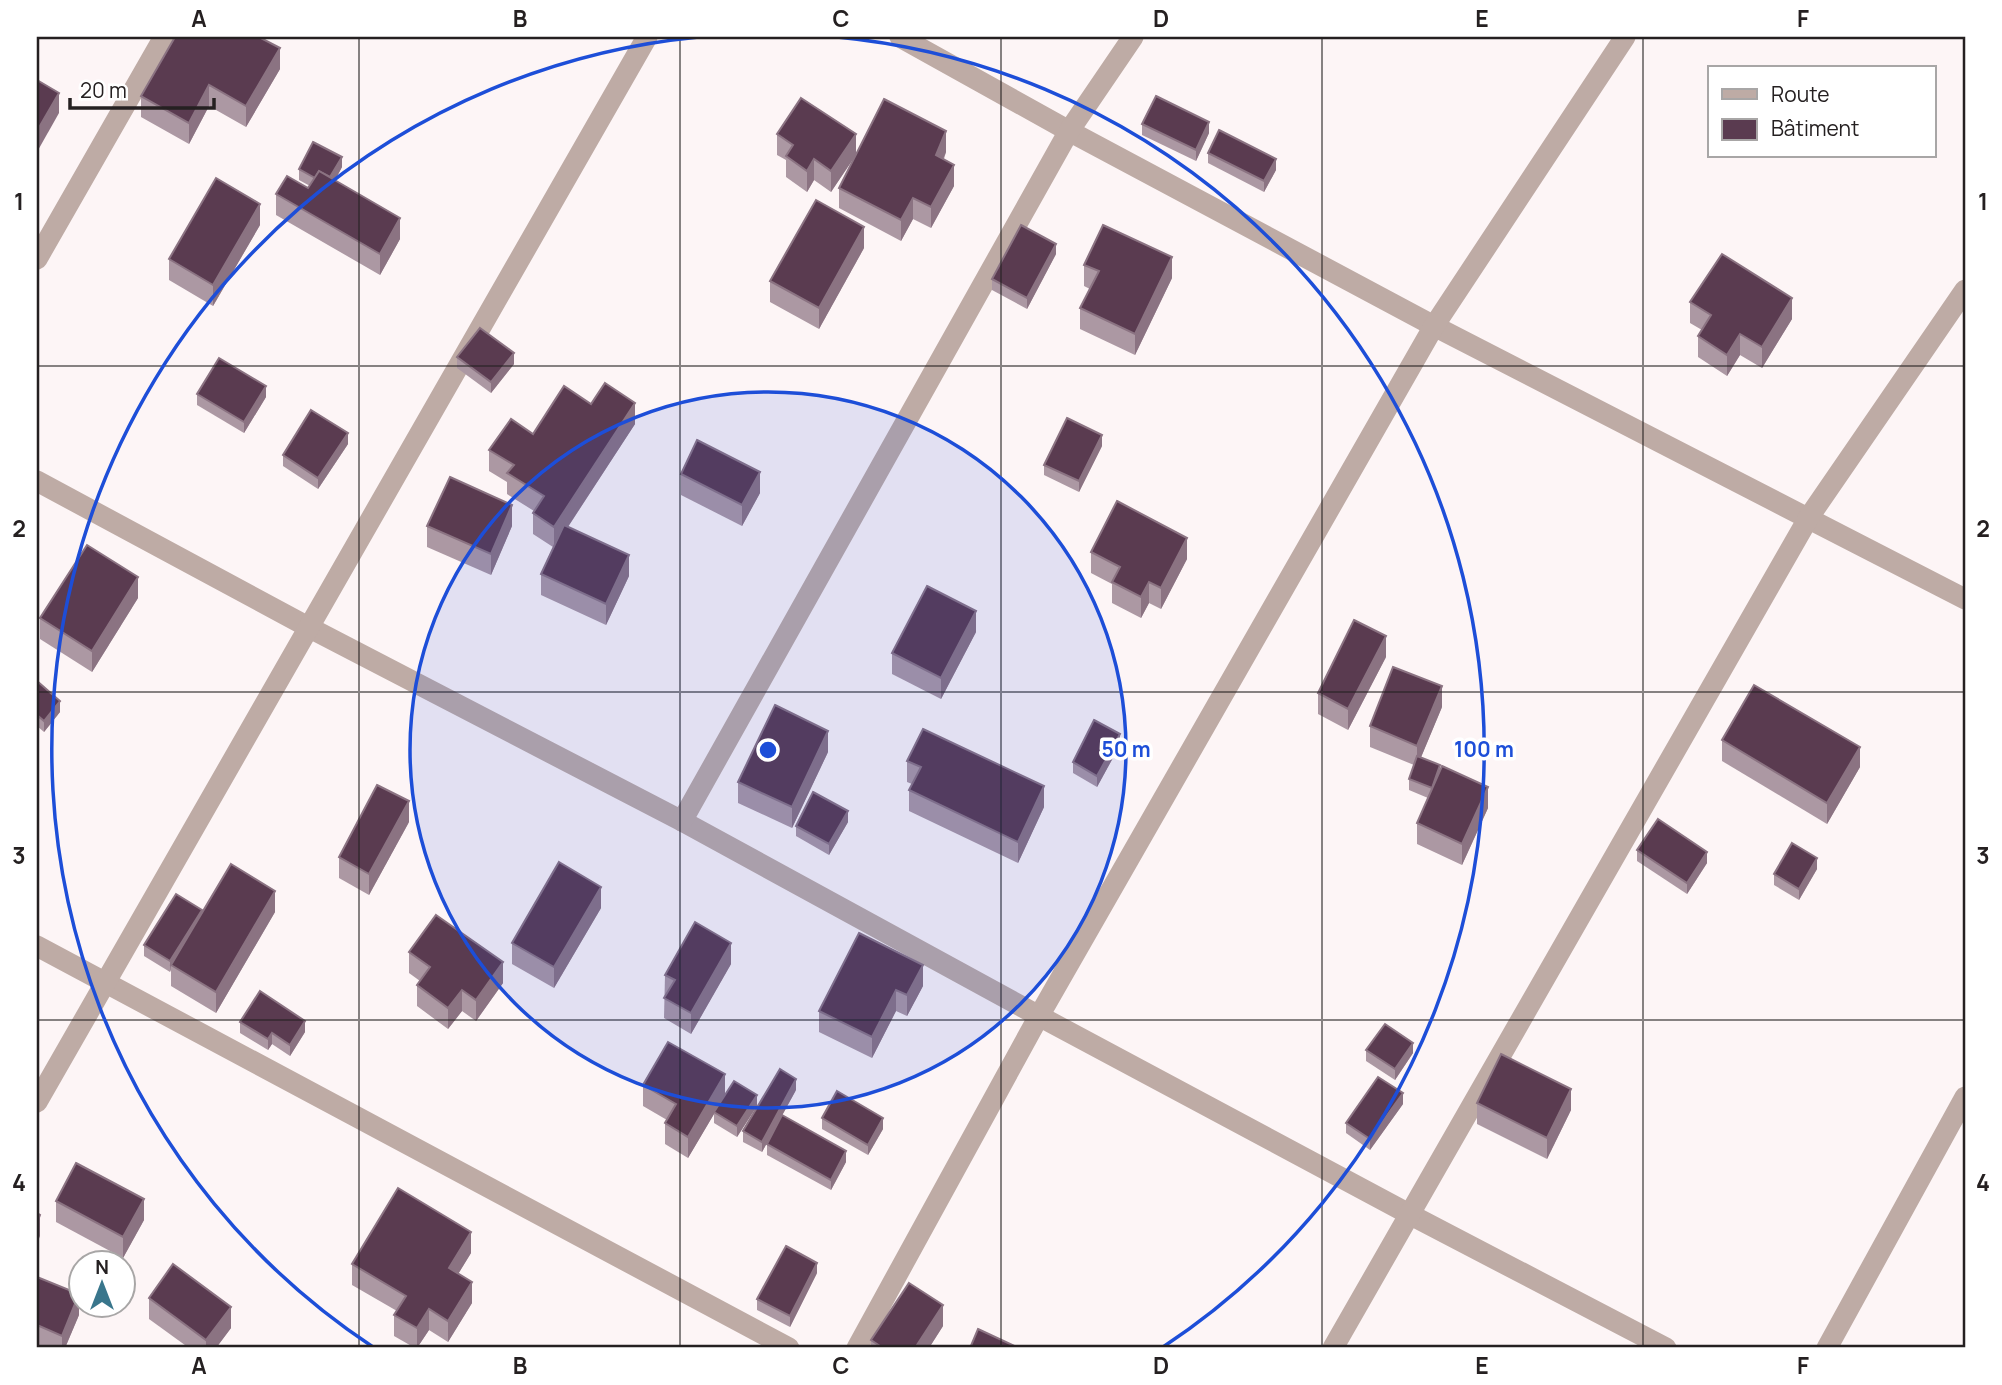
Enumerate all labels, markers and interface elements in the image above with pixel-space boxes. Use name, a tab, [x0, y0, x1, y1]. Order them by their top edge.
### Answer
text: A	[191, 2, 207, 34]
text: B	[513, 2, 527, 34]
text: C	[833, 2, 850, 34]
text: D	[1153, 2, 1169, 34]
text: E	[1475, 2, 1489, 34]
text: F	[1797, 2, 1809, 34]
scale bar	[70, 66, 214, 110]
legend	[1708, 66, 1936, 158]
text: 20 m	[80, 76, 127, 104]
text: Route	[1771, 80, 1829, 108]
text: Bâtiment	[1771, 114, 1859, 142]
text: 1	[14, 185, 24, 217]
text: 1	[1978, 185, 1988, 217]
text: 2	[12, 512, 26, 544]
text: 2	[1976, 512, 1990, 544]
text: 50 m	[1101, 735, 1151, 763]
text: 100 m	[1454, 735, 1514, 763]
centre of rings	[756, 738, 780, 762]
text: 3	[12, 839, 26, 871]
text: 3	[1976, 839, 1990, 871]
text: 4	[12, 1166, 26, 1198]
text: 4	[1976, 1166, 1990, 1198]
north arrow	[66, 1248, 136, 1318]
text: N	[95, 1254, 109, 1280]
text: A	[191, 1349, 207, 1381]
text: B	[513, 1349, 527, 1381]
text: C	[833, 1349, 850, 1381]
text: D	[1153, 1349, 1169, 1381]
text: E	[1475, 1349, 1489, 1381]
text: F	[1797, 1349, 1809, 1381]

